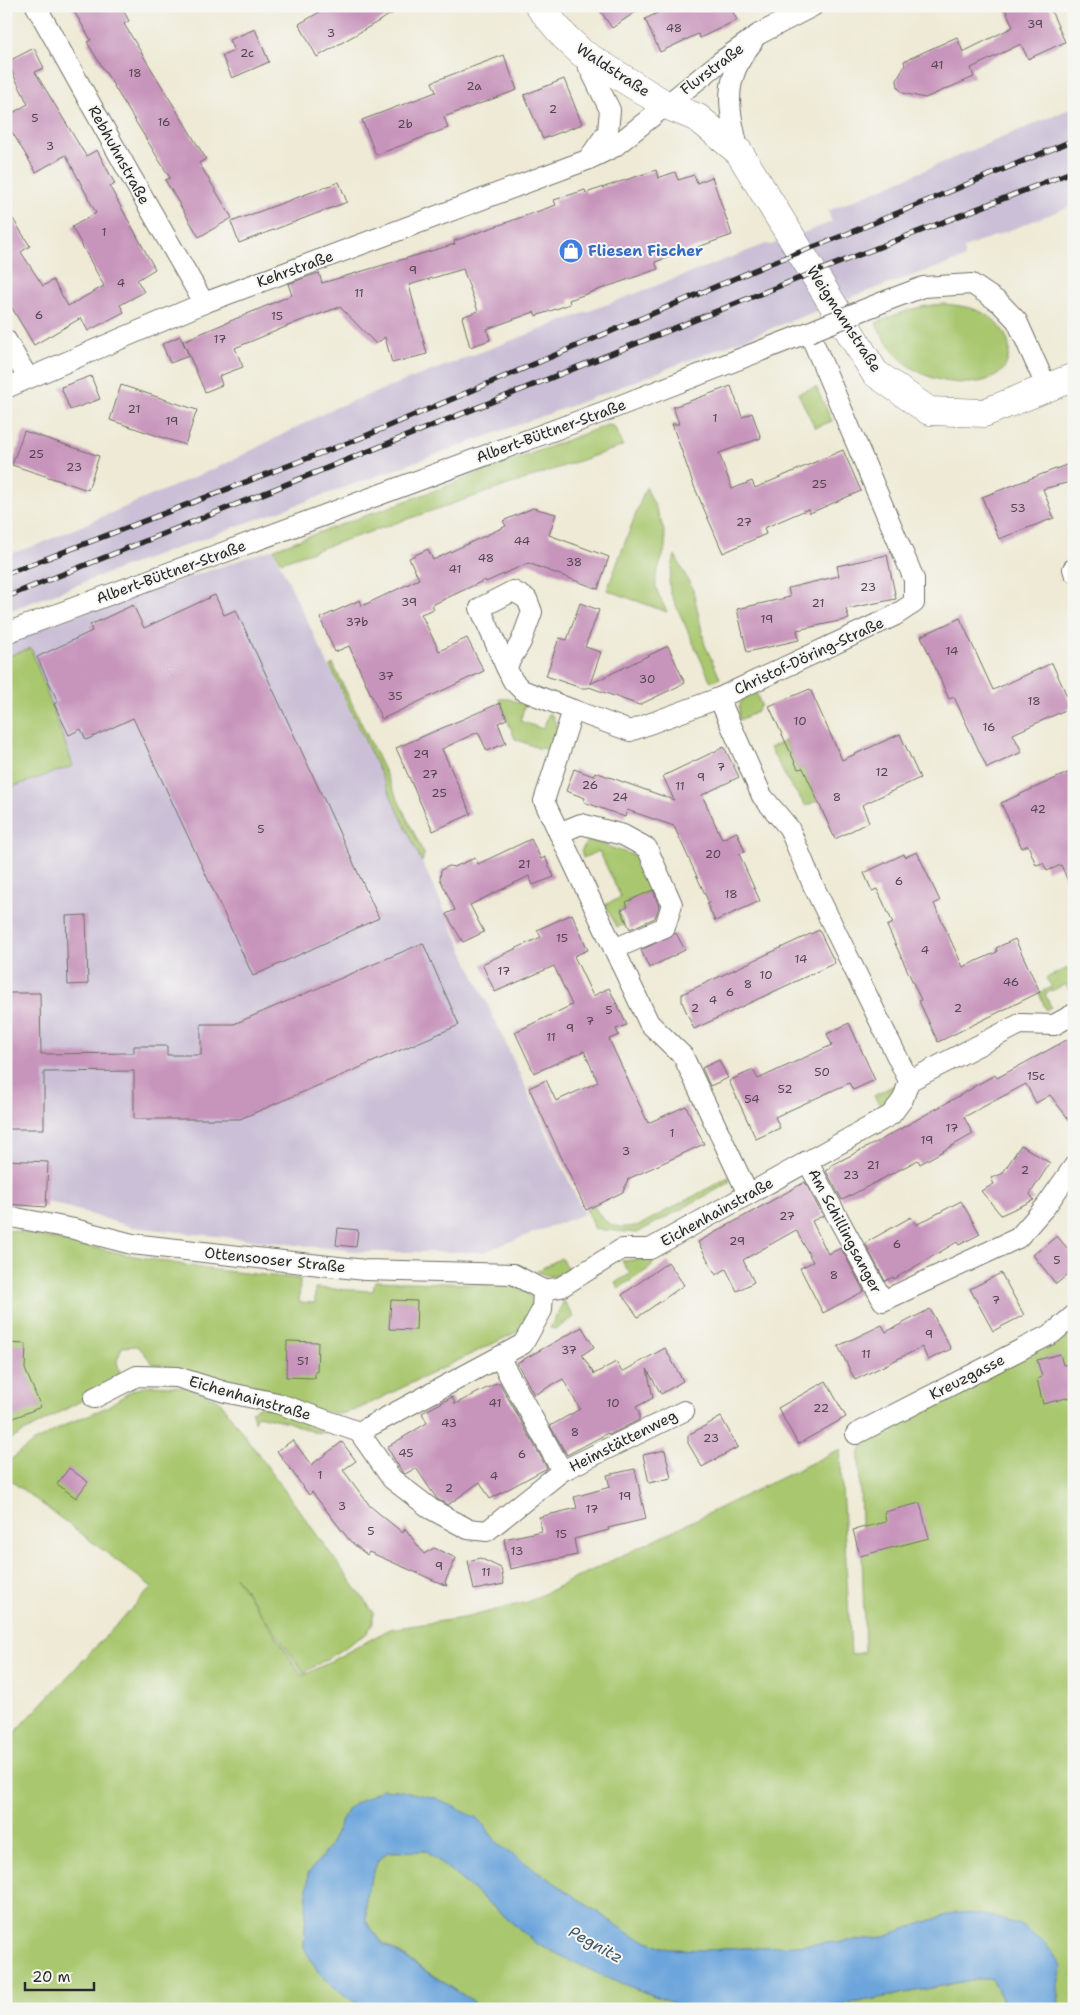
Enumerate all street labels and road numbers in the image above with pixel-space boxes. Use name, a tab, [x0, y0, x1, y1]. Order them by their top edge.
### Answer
street label: Waldstraße	[572, 39, 654, 101]
street label: Flurstraße	[676, 39, 748, 99]
street label: Rebhuhnstraße	[84, 102, 154, 208]
street label: Kehrstraße	[254, 246, 336, 292]
street label: Weigmannstraße	[802, 262, 886, 376]
street label: Albert-Büttner-Straße	[473, 395, 629, 467]
street label: Albert-Büttner-Straße	[93, 536, 249, 608]
street label: Christof-Döring-Straße	[731, 613, 887, 699]
street label: Am Schillingsanger	[804, 1165, 886, 1297]
street label: Eichenhainstraße	[657, 1173, 777, 1251]
street label: Ottensooser Straße	[203, 1243, 347, 1277]
street label: Kreuzgasse	[926, 1350, 1008, 1404]
street label: Eichenhainstraße	[187, 1371, 313, 1425]
street label: Heimstättenweg	[566, 1405, 680, 1477]

